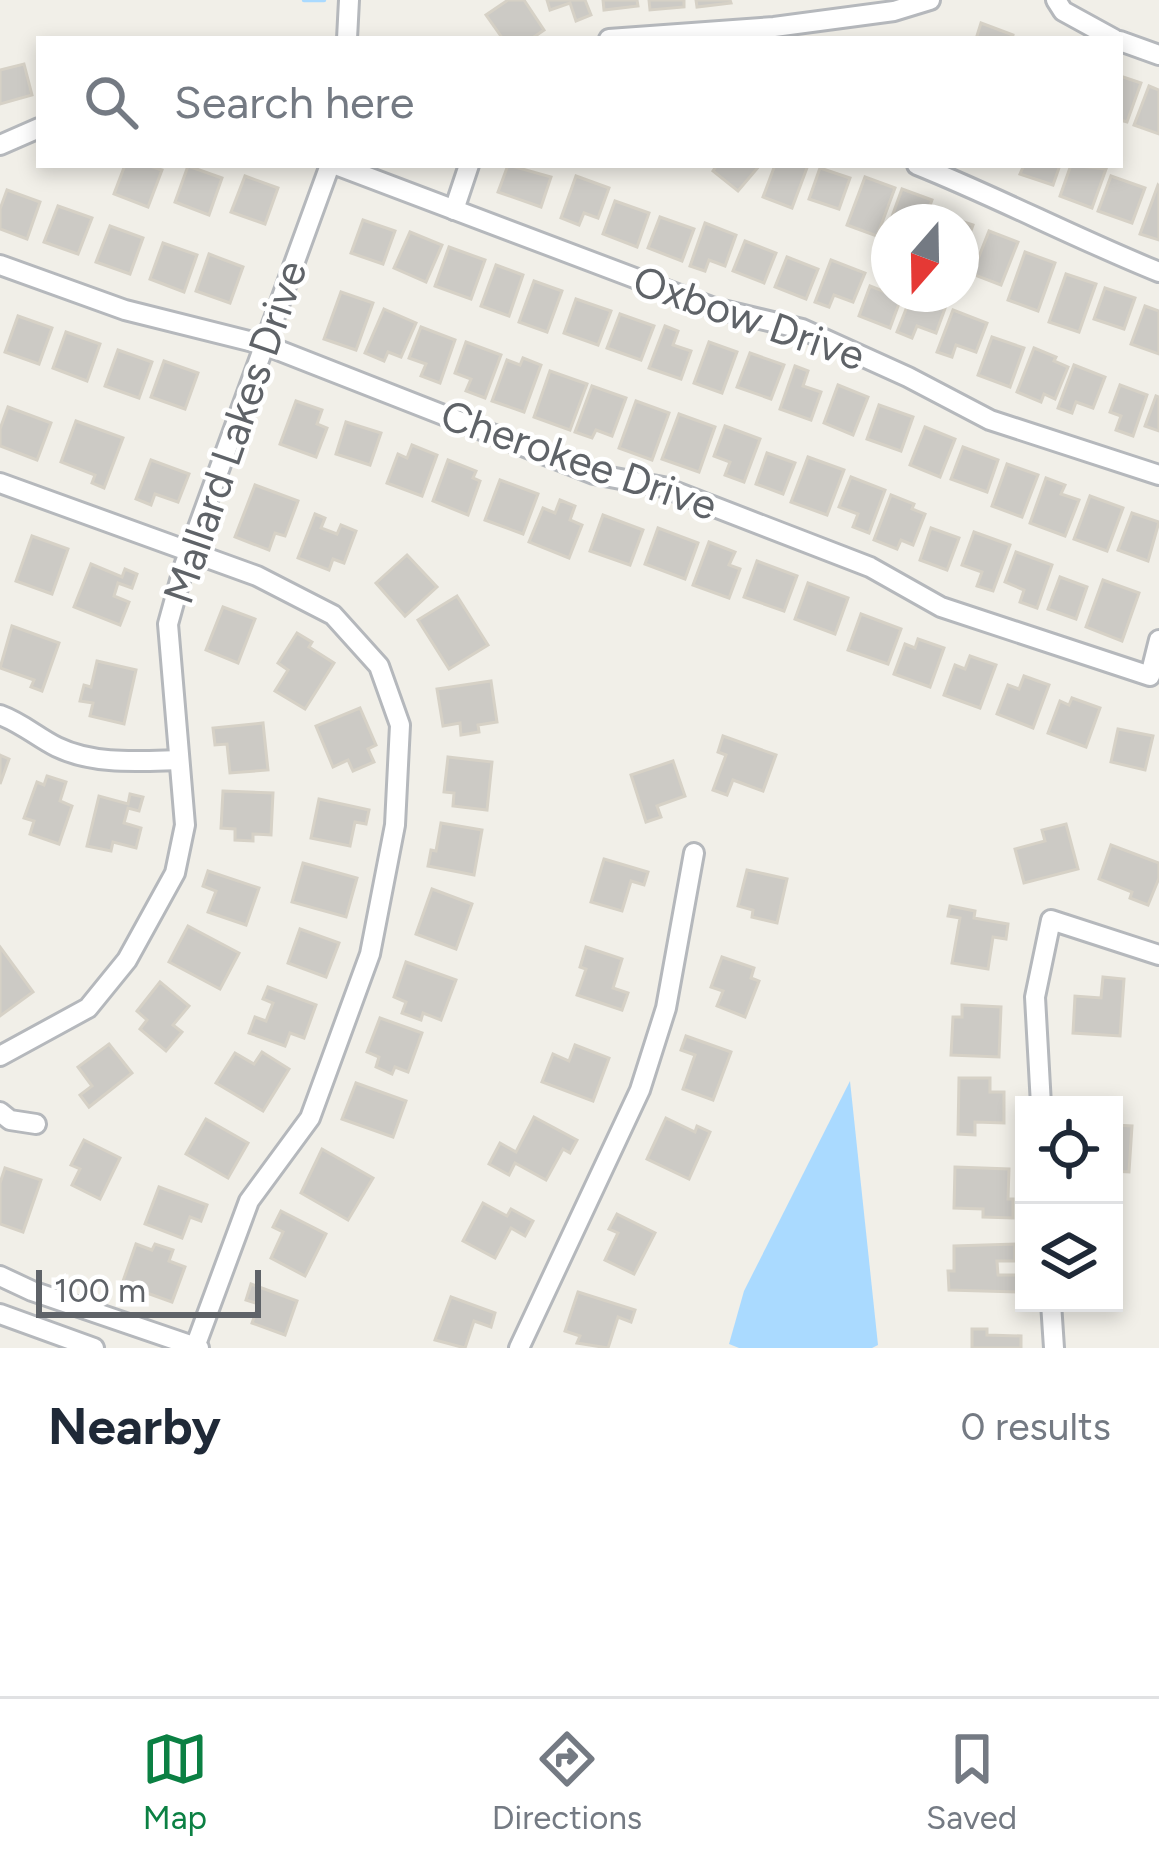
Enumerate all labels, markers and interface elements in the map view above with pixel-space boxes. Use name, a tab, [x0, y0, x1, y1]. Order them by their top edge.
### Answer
search box	[36, 36, 1123, 168]
icon: search	[78, 69, 144, 135]
text: Search here	[174, 75, 414, 129]
north arrow	[871, 204, 979, 312]
street label: Mallard Lakes Drive	[152, 254, 318, 610]
street label: Oxbow Drive	[627, 255, 871, 381]
street label: Cherokee Drive	[434, 389, 724, 531]
map controls	[1015, 1096, 1123, 1312]
button: locate	[1015, 1096, 1123, 1204]
button: layers	[1015, 1204, 1123, 1312]
scale bar	[36, 1264, 261, 1317]
text: 100 m	[54, 1271, 146, 1310]
text: Nearby	[48, 1396, 221, 1457]
text: 0 results	[960, 1403, 1111, 1450]
tab: Map	[142, 1726, 208, 1837]
tab: Directions	[492, 1726, 642, 1837]
tab: Saved	[926, 1726, 1017, 1837]

